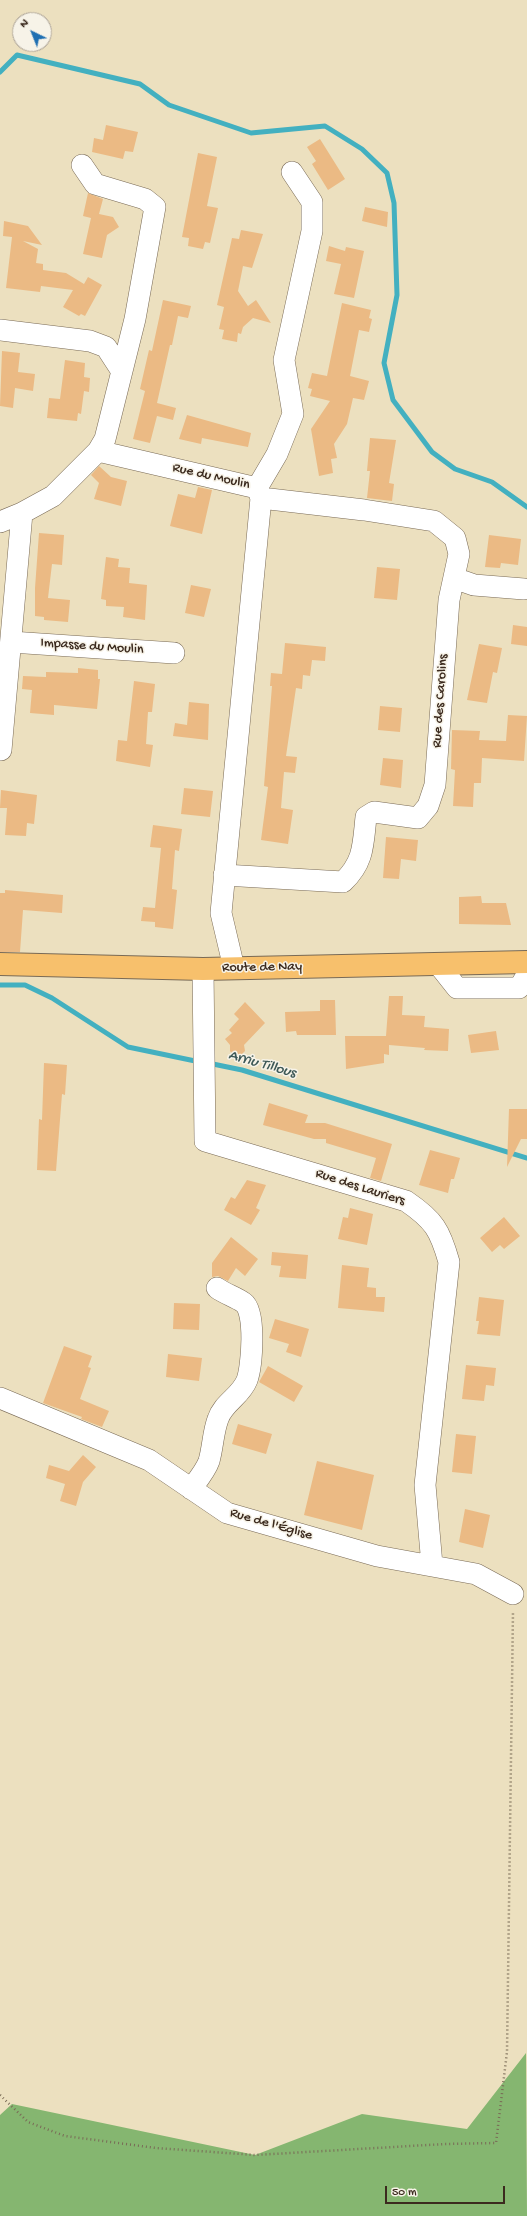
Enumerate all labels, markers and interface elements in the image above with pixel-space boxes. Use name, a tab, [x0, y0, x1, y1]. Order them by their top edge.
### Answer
north arrow	[12, 12, 52, 52]
text: N	[18, 17, 31, 31]
street label: Rue du Moulin	[171, 460, 251, 494]
street label: Impasse du Moulin	[40, 635, 144, 659]
street label: Rue des Carolins	[429, 654, 453, 748]
street label: Route de Nay	[222, 959, 302, 977]
water label: Arriu Tillous	[226, 1047, 298, 1083]
street label: Rue des Lauriers	[313, 1166, 407, 1210]
street label: Rue de l'Église	[228, 1505, 314, 1545]
scale bar	[387, 2178, 507, 2204]
text: 50 m	[392, 2186, 417, 2200]

